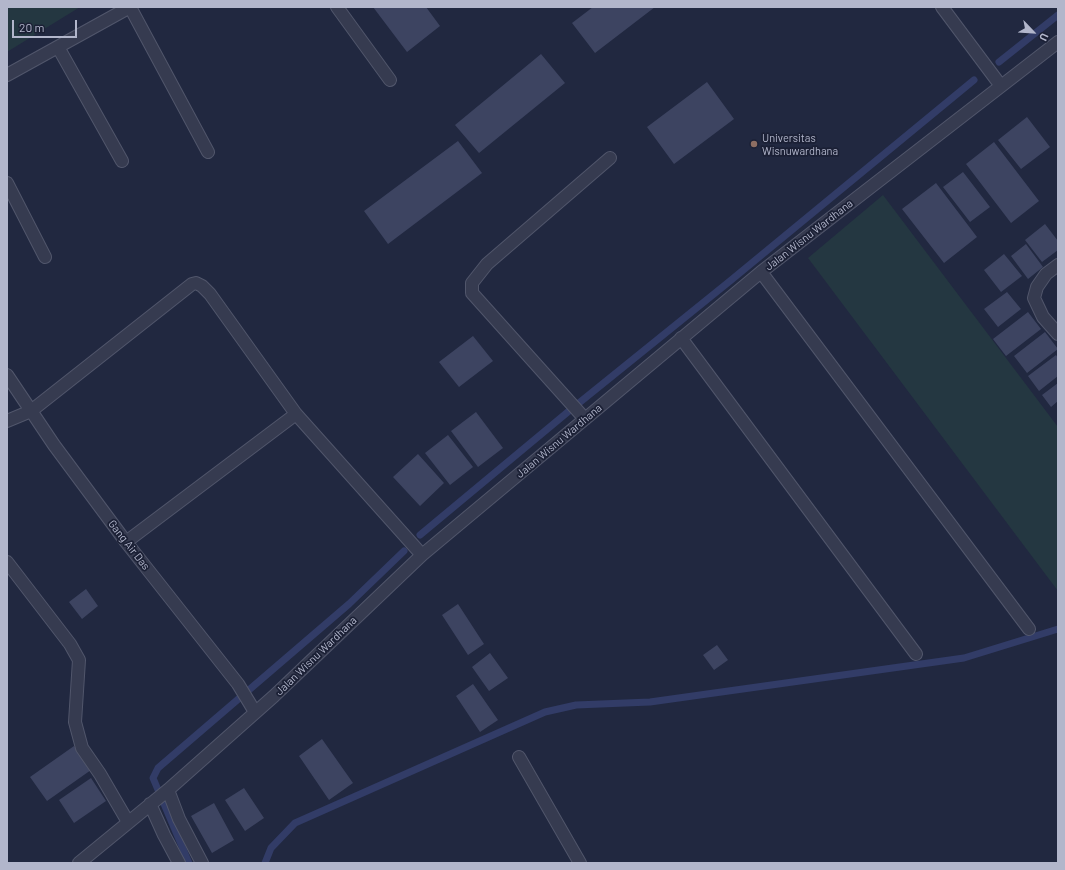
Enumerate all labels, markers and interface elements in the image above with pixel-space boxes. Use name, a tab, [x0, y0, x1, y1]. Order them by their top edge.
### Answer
scale bar	[14, 12, 79, 38]
north arrow	[1013, 12, 1053, 52]
text: 20 m	[19, 20, 45, 34]
text: U	[1037, 31, 1052, 43]
place label: Universitas Wisnuwardhana	[762, 131, 838, 157]
marker: Universitas Wisnuwardhana	[749, 139, 759, 149]
street label: Jalan Wisnu Wardhana	[762, 197, 856, 273]
street label: Jalan Wisnu Wardhana	[513, 401, 605, 481]
street label: Gang Air Das	[105, 517, 153, 573]
street label: Jalan Wisnu Wardhana	[273, 614, 359, 698]

